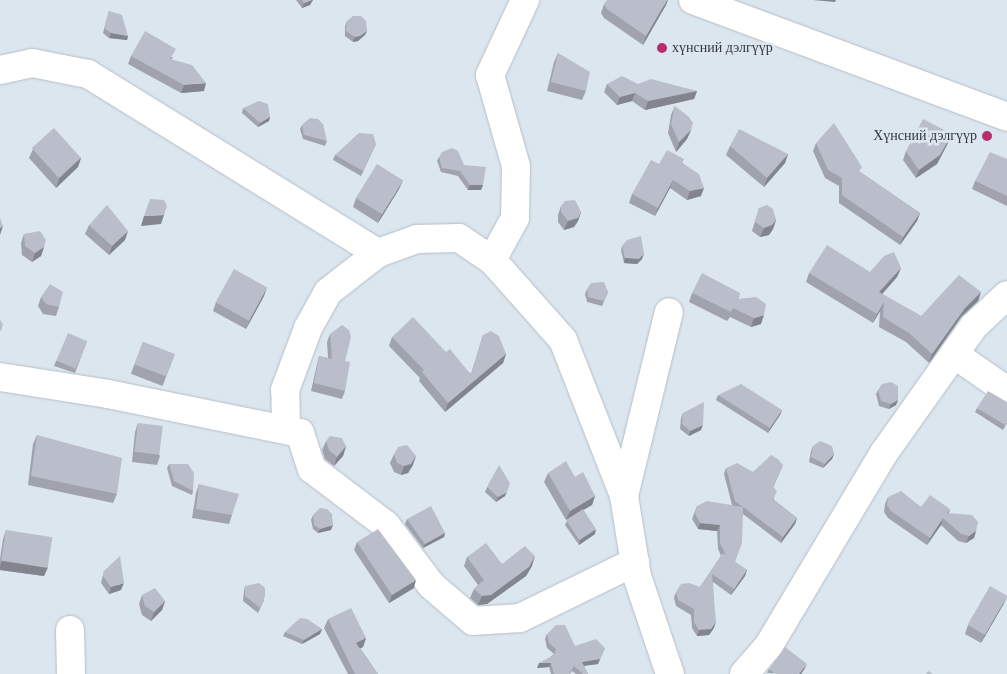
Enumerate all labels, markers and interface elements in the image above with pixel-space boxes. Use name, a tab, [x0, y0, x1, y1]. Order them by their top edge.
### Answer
place label: хүнсний дэлгүүр	[672, 40, 773, 56]
marker: хүнсний дэлгүүр	[656, 42, 668, 54]
place label: Хүнсний дэлгүүр	[873, 128, 977, 144]
marker: Хүнсний дэлгүүр	[981, 130, 993, 142]

